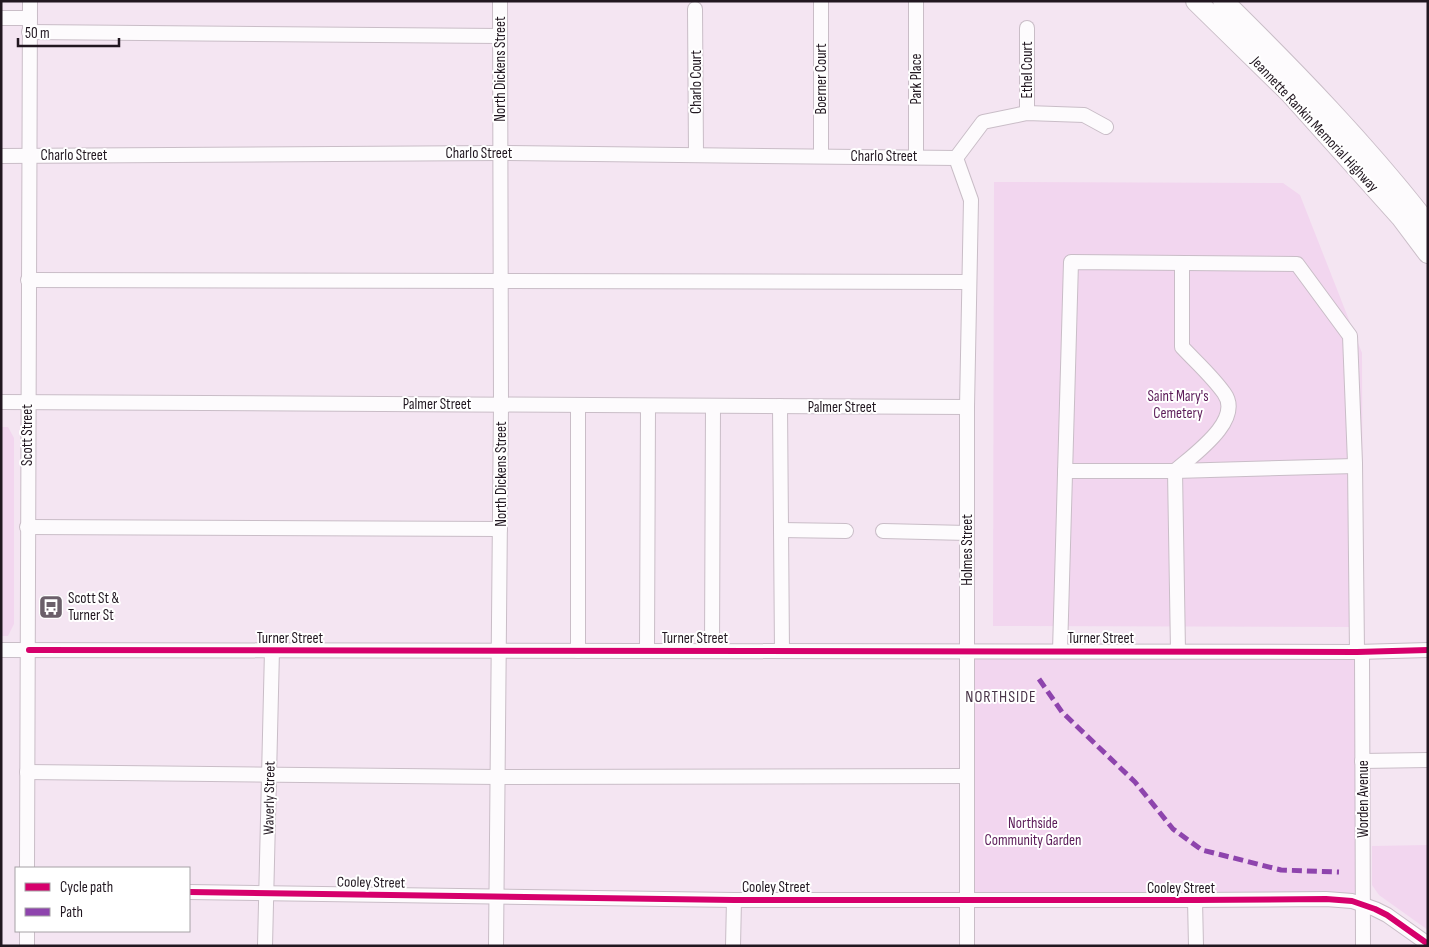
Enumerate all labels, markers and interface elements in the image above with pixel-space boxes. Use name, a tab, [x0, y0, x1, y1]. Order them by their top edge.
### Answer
scale bar	[18, 15, 119, 47]
street label: North Dickens Street	[491, 16, 510, 122]
text: 50 m	[25, 24, 50, 43]
street label: Ethel Court	[1018, 41, 1037, 99]
street label: Boerner Court	[812, 43, 831, 115]
street label: Charlo Court	[687, 50, 706, 114]
street label: Jeannette Rankin Memorial Highway	[1246, 52, 1383, 196]
street label: Park Place	[907, 53, 926, 105]
street label: Charlo Street	[446, 144, 513, 163]
street label: Charlo Street	[41, 146, 108, 165]
street label: Charlo Street	[851, 147, 918, 166]
park label: Saint Mary's Cemetery	[1147, 387, 1209, 423]
street label: Palmer Street	[403, 395, 472, 414]
street label: Palmer Street	[808, 398, 877, 417]
street label: Scott Street	[18, 404, 37, 466]
street label: North Dickens Street	[492, 421, 511, 527]
street label: Holmes Street	[958, 514, 977, 586]
place label: Scott St & Turner St	[68, 589, 119, 625]
bus stop icon: Scott St & Turner St	[38, 594, 64, 620]
street label: Turner Street	[257, 629, 324, 648]
street label: Turner Street	[662, 629, 729, 648]
street label: Turner Street	[1068, 629, 1135, 648]
district label: NORTHSIDE	[965, 688, 1037, 707]
street label: Worden Avenue	[1354, 760, 1373, 838]
street label: Waverly Street	[259, 761, 280, 835]
park label: Northside Community Garden	[985, 814, 1081, 850]
legend	[15, 867, 190, 932]
street label: Cooley Street	[337, 872, 406, 893]
text: Cycle path	[60, 878, 113, 897]
street label: Cooley Street	[742, 878, 810, 897]
street label: Cooley Street	[1147, 879, 1215, 898]
text: Path	[60, 903, 83, 922]

